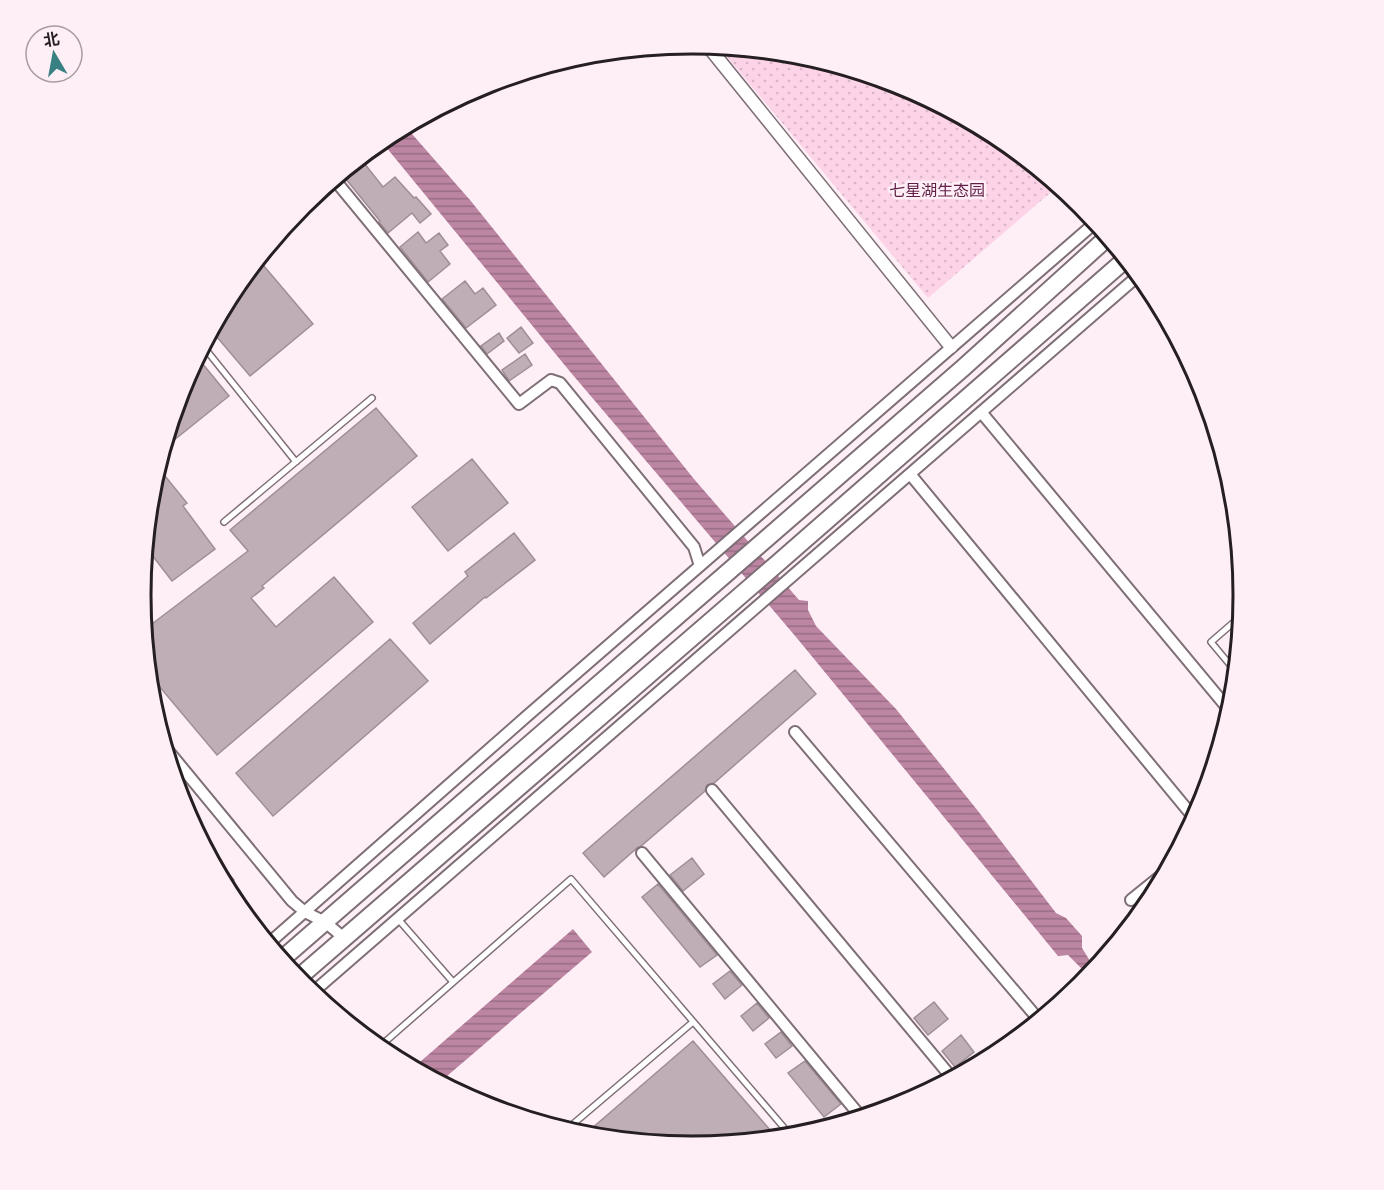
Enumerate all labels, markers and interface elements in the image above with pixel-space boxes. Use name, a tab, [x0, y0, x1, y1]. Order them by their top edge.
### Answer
north arrow	[24, 24, 84, 84]
text: 北	[42, 29, 61, 50]
park label: 七星湖生态园	[889, 181, 985, 200]

